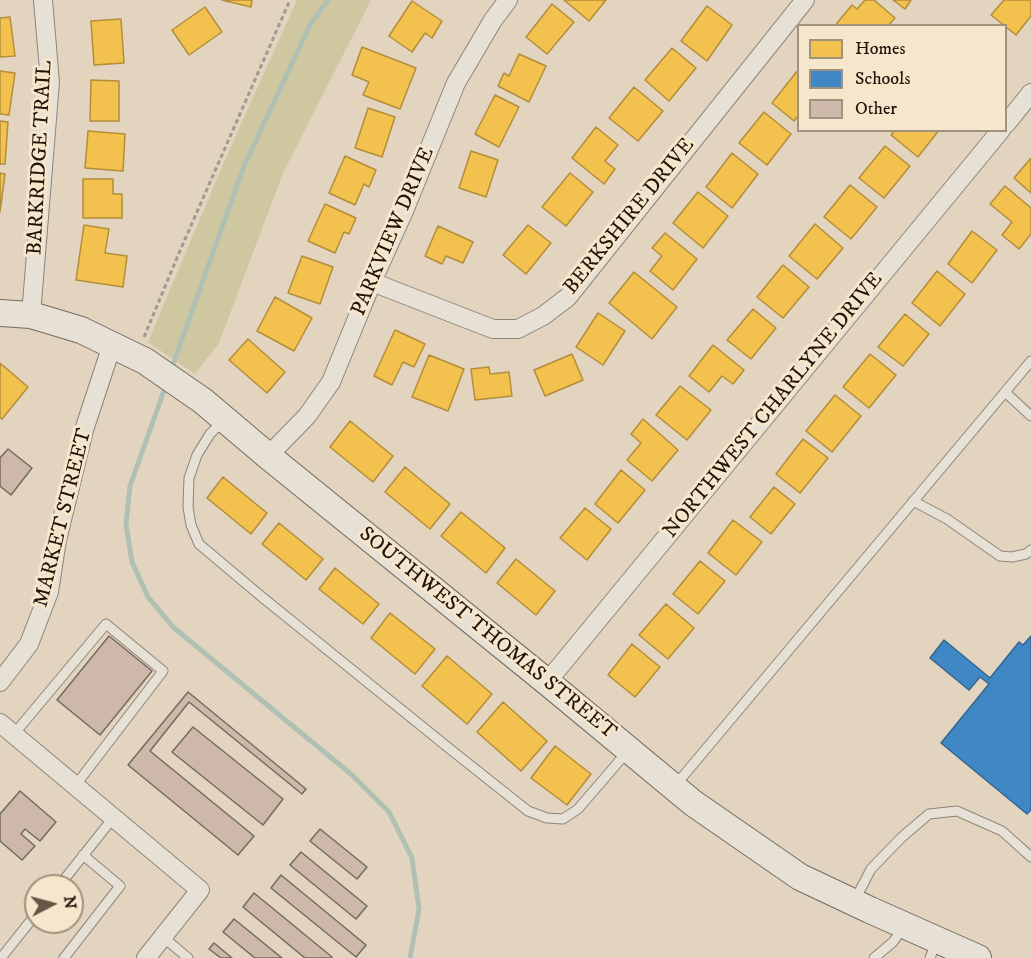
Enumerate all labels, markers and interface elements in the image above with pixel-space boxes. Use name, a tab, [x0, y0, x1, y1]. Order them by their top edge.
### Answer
legend	[797, 24, 1007, 132]
text: Homes	[855, 38, 906, 60]
street label: BARKRIDGE TRAIL	[23, 60, 59, 256]
text: Schools	[855, 68, 910, 90]
text: Other	[855, 98, 897, 120]
street label: BERKSHIRE DRIVE	[559, 134, 701, 300]
street label: PARKVIEW DRIVE	[347, 144, 441, 320]
street label: NORTHWEST CHARLYNE DRIVE	[659, 268, 889, 544]
street label: MARKET STREET	[30, 426, 98, 610]
street label: SOUTHWEST THOMAS STREET	[353, 522, 621, 746]
north arrow	[24, 874, 84, 934]
text: N	[59, 895, 81, 910]

